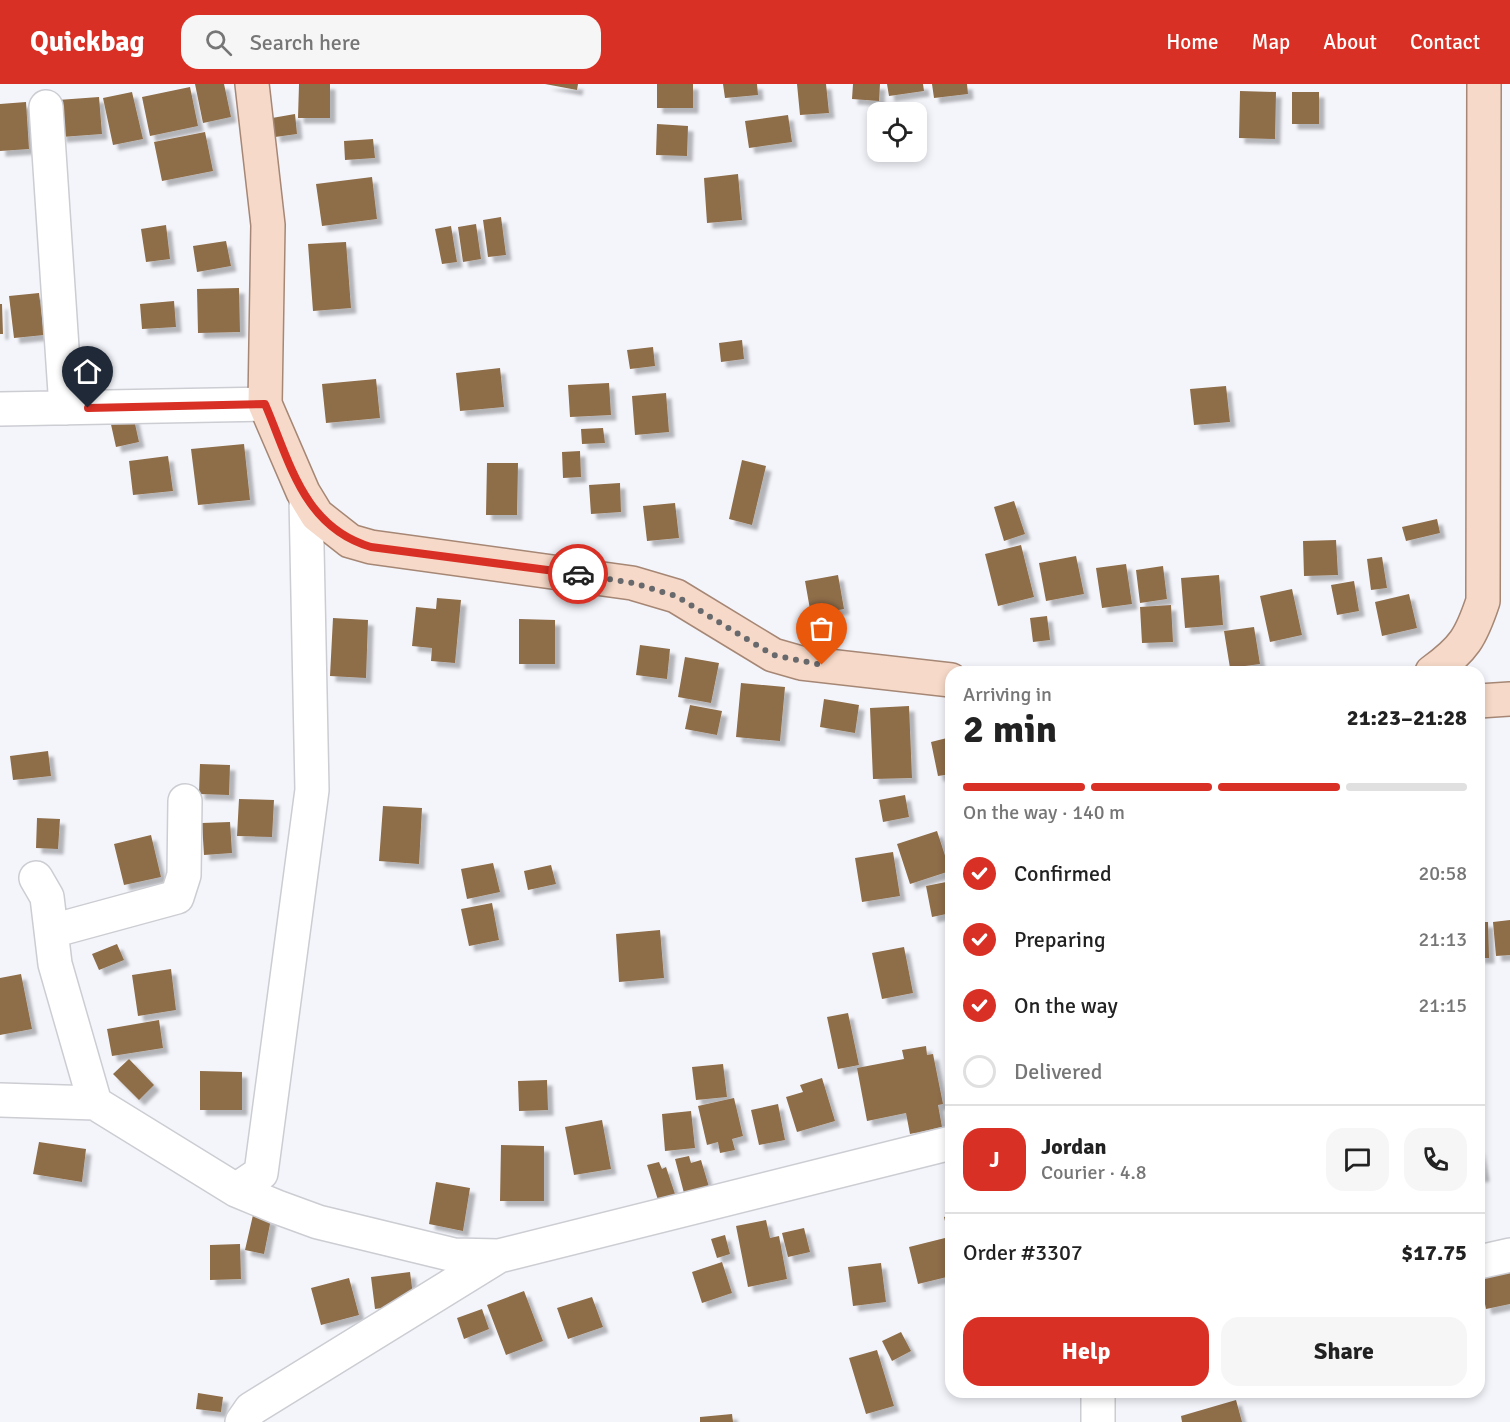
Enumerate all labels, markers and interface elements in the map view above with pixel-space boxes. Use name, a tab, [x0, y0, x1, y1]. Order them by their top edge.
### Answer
search box	[181, 15, 601, 69]
text: Quickbag	[30, 25, 145, 59]
icon: search	[202, 26, 235, 59]
text: Search here	[250, 29, 361, 56]
text: Home	[1166, 29, 1219, 55]
text: Map	[1252, 29, 1290, 55]
text: About	[1323, 29, 1377, 55]
text: Contact	[1410, 29, 1480, 55]
map controls	[867, 102, 927, 162]
button: locate	[867, 102, 927, 162]
pin	[62, 346, 113, 408]
icon: home	[71, 355, 104, 388]
courier	[548, 544, 608, 604]
icon: car	[562, 558, 595, 591]
pin	[796, 603, 847, 665]
icon: bag	[805, 612, 838, 645]
text: Arriving in	[963, 682, 1052, 707]
text: 21:23–21:28	[1347, 704, 1467, 731]
text: 2 min	[963, 705, 1057, 753]
text: On the way · 140 m	[963, 800, 1125, 825]
icon: check	[963, 857, 996, 890]
text: Confirmed	[1014, 860, 1112, 887]
text: 20:58	[1418, 861, 1467, 886]
icon: check	[963, 923, 996, 956]
text: Preparing	[1014, 926, 1106, 953]
text: 21:13	[1418, 927, 1467, 952]
icon: check	[963, 989, 996, 1022]
text: On the way	[1014, 992, 1118, 1019]
text: 21:15	[1418, 993, 1467, 1018]
text: Delivered	[1014, 1058, 1102, 1085]
button: chat	[1326, 1128, 1389, 1191]
button: phone	[1404, 1128, 1467, 1191]
text: Jordan	[1041, 1133, 1107, 1160]
text: J	[989, 1146, 1000, 1173]
text: Courier · 4.8	[1041, 1160, 1147, 1185]
text: Order #3307	[963, 1239, 1083, 1266]
text: $17.75	[1401, 1239, 1467, 1266]
button: Help	[963, 1317, 1209, 1386]
button: Share	[1221, 1317, 1467, 1386]

